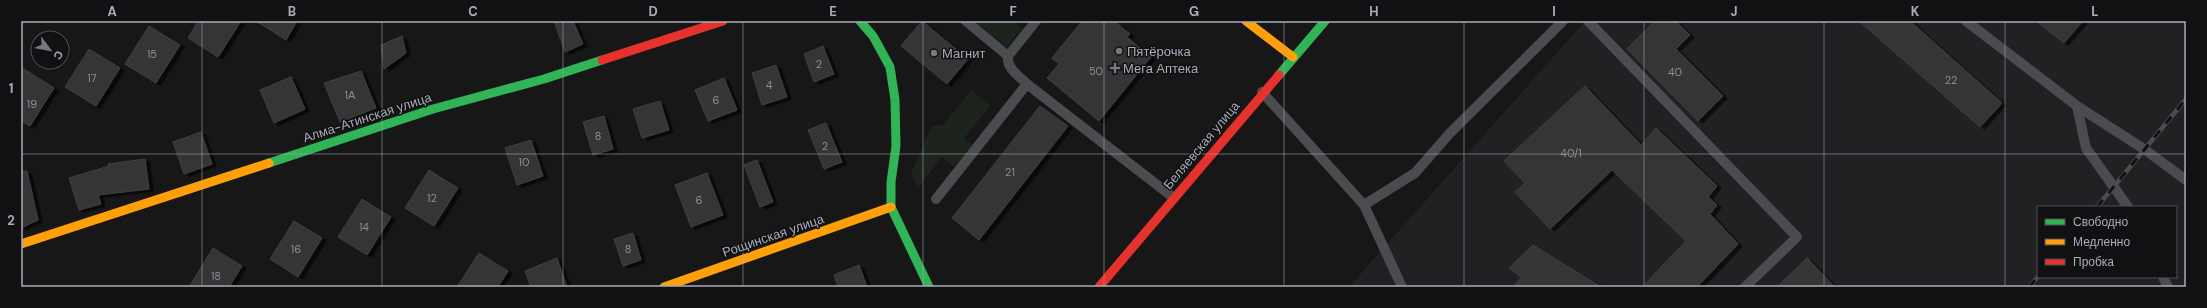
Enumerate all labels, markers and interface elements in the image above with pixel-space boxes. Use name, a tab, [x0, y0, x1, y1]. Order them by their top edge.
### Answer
text: A	[107, 3, 117, 20]
text: B	[288, 3, 296, 20]
text: C	[468, 3, 478, 20]
text: D	[648, 3, 658, 20]
text: E	[829, 3, 837, 20]
text: F	[1009, 3, 1017, 20]
text: G	[1189, 3, 1199, 20]
text: H	[1369, 3, 1379, 20]
text: I	[1552, 3, 1556, 20]
text: J	[1730, 3, 1738, 20]
text: K	[1911, 3, 1920, 20]
text: L	[2091, 3, 2099, 20]
north arrow	[30, 30, 70, 70]
place label: Пятёрочка	[1127, 43, 1191, 60]
place label: Магнит	[942, 45, 985, 62]
marker: Пятёрочка	[1114, 46, 1124, 56]
house number: 15	[147, 47, 157, 61]
text: С	[50, 48, 67, 62]
marker: Магнит	[929, 48, 939, 58]
house number: 2	[816, 57, 822, 71]
place label: Мега Аптека	[1123, 60, 1199, 77]
marker: Мега Аптека	[1110, 63, 1120, 73]
house number: 50	[1089, 64, 1103, 78]
house number: 40	[1668, 65, 1682, 79]
house number: 17	[87, 71, 97, 85]
house number: 22	[1945, 73, 1957, 87]
house number: 4	[766, 78, 773, 92]
text: 1	[9, 80, 13, 97]
street label: Алма-Атинская улица	[301, 88, 434, 146]
house number: 1А	[345, 88, 356, 102]
house number: 6	[713, 93, 720, 107]
house number: 19	[27, 97, 37, 111]
street label: Беляевская улица	[1160, 97, 1244, 193]
house number: 8	[595, 129, 601, 143]
house number: 2	[822, 139, 828, 153]
house number: 40/1	[1560, 146, 1582, 160]
house number: 10	[519, 155, 529, 169]
house number: 21	[1005, 165, 1015, 179]
house number: 12	[427, 191, 437, 205]
house number: 6	[696, 193, 703, 207]
legend	[2037, 206, 2177, 278]
street label: Рощинская улица	[720, 210, 827, 261]
text: 2	[7, 212, 15, 229]
text: Свободно	[2073, 214, 2128, 230]
house number: 14	[359, 220, 369, 234]
text: Медленно	[2073, 234, 2130, 250]
house number: 16	[291, 242, 301, 256]
house number: 8	[625, 242, 631, 256]
text: Пробка	[2073, 254, 2114, 270]
house number: 18	[211, 269, 221, 283]

